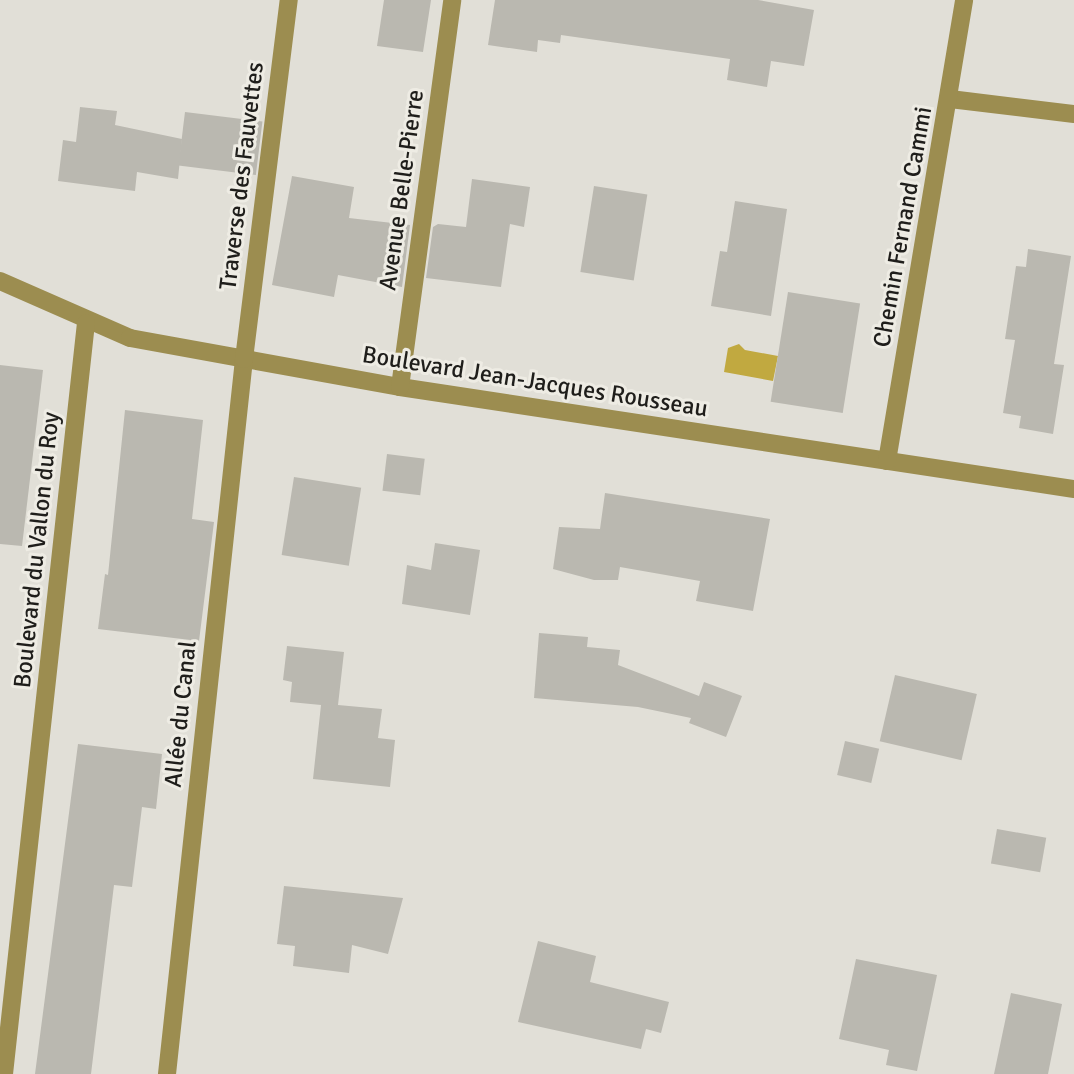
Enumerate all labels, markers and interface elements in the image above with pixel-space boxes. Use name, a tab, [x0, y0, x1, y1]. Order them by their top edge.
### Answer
street label: Traverse des Fauvettes	[214, 60, 270, 292]
street label: Avenue Belle-Pierre	[374, 88, 430, 292]
street label: Chemin Fernand Cammi	[868, 104, 938, 350]
street label: Boulevard Jean-Jacques Rousseau	[360, 340, 710, 424]
street label: Boulevard du Vallon du Roy	[8, 411, 66, 689]
street label: Allée du Canal	[159, 639, 203, 789]

